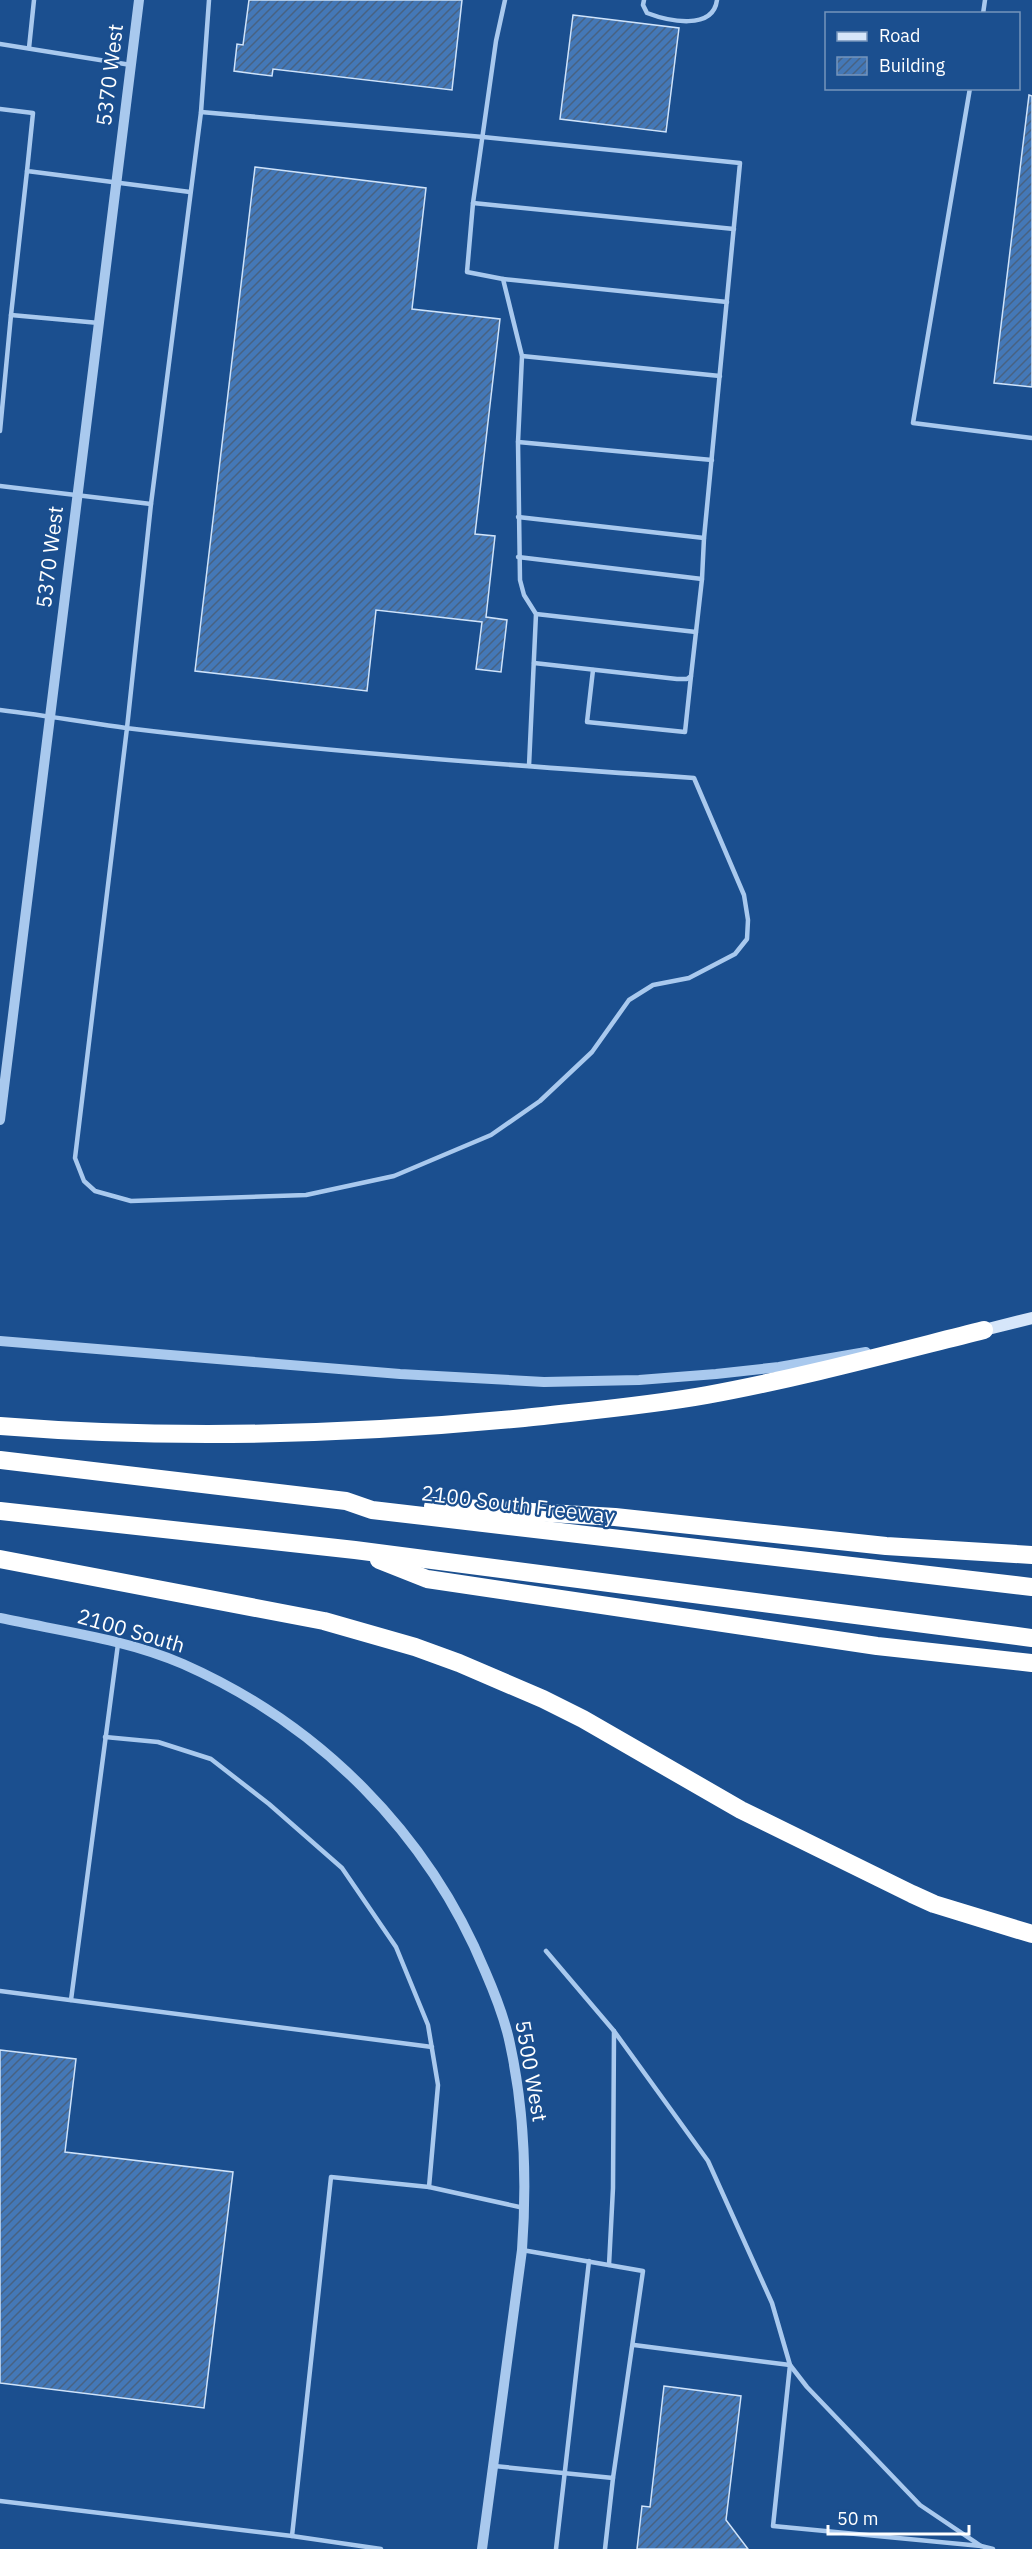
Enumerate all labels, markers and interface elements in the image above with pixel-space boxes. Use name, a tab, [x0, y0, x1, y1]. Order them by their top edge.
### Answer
legend	[825, 12, 1020, 90]
street label: 5370 West	[89, 22, 129, 128]
text: Road	[879, 24, 920, 47]
text: Building	[879, 54, 946, 77]
street label: 5370 West	[29, 504, 69, 610]
street label: 2100 South Freeway	[420, 1478, 617, 1530]
street label: 2100 South	[74, 1601, 188, 1659]
street label: 5500 West	[509, 2018, 555, 2124]
scale bar	[828, 2498, 969, 2536]
text: 50 m	[837, 2507, 879, 2530]

